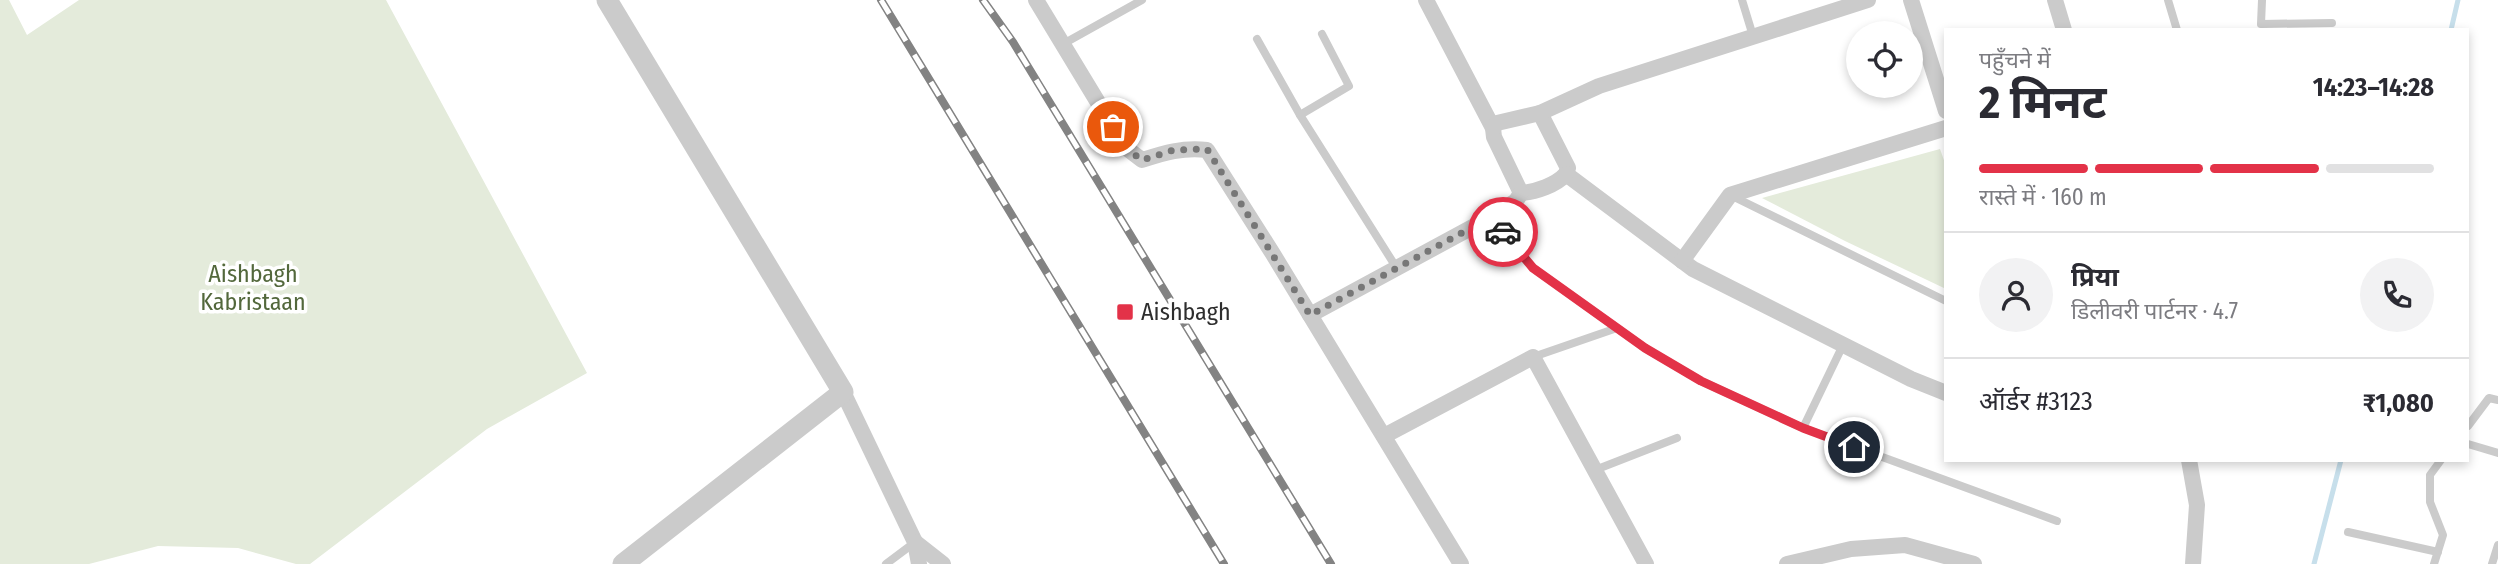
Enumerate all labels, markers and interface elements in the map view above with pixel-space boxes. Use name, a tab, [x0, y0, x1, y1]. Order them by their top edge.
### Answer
map controls	[1846, 21, 1923, 98]
button: locate	[1846, 21, 1923, 98]
text: पहुँचने में	[1979, 46, 2051, 74]
text: 14:23–14:28	[2313, 72, 2434, 103]
text: 2 मिनट	[1979, 75, 2106, 130]
pin	[1083, 97, 1143, 157]
icon: bag	[1094, 108, 1132, 146]
text: रास्ते में · 160 m	[1979, 183, 2107, 211]
courier	[1468, 197, 1538, 267]
icon: car	[1484, 213, 1522, 251]
button: person	[1979, 258, 2053, 332]
button: phone	[2360, 258, 2434, 332]
park label: Aishbagh Kabristaan	[200, 260, 306, 316]
text: प्रिया	[2071, 262, 2119, 293]
text: डिलीवरी पार्टनर · 4.7	[2071, 297, 2238, 325]
place label: Aishbagh	[1141, 298, 1231, 326]
marker: Aishbagh	[1115, 302, 1135, 322]
text: ऑर्डर #3123	[1979, 386, 2093, 417]
text: ₹1,080	[2363, 388, 2434, 419]
pin	[1824, 417, 1884, 477]
icon: home	[1835, 428, 1873, 466]

